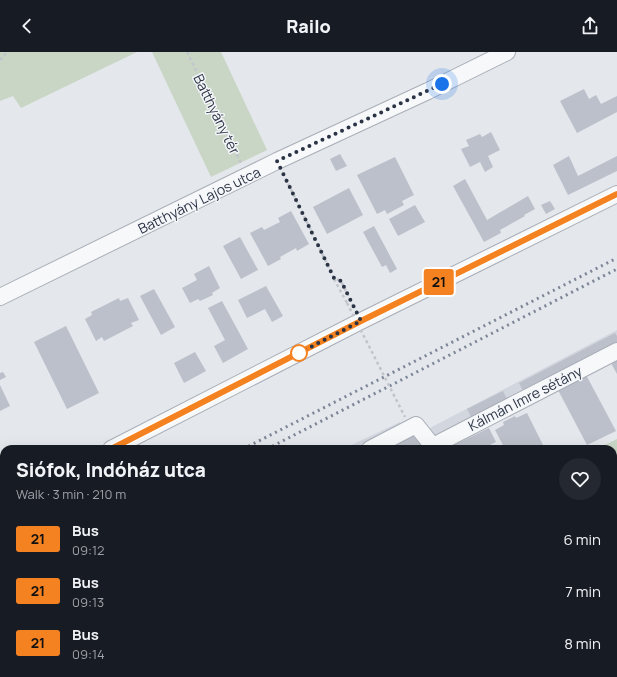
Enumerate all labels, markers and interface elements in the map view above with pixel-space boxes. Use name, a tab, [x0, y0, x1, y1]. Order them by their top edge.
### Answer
text: Railo	[286, 14, 331, 38]
icon: back	[16, 15, 38, 37]
icon: share	[579, 15, 601, 37]
street label: Batthyány tér	[189, 71, 245, 157]
your location	[432, 74, 452, 94]
street label: Batthyány Lajos utca	[135, 162, 263, 238]
line badge: 21	[421, 269, 457, 295]
text: 21	[432, 272, 446, 291]
unlabelled marker	[290, 344, 308, 362]
street label: Kálmán Imre sétány	[465, 361, 586, 435]
text: Siófok, Indóház utca	[16, 457, 206, 483]
button: heart	[559, 458, 601, 500]
text: Walk · 3 min · 210 m	[16, 485, 126, 503]
text: Bus	[72, 520, 99, 541]
text: 21	[31, 529, 45, 548]
text: 6 min	[564, 529, 601, 550]
text: 09:12	[72, 541, 104, 559]
text: Bus	[72, 572, 99, 593]
text: 21	[31, 581, 45, 600]
text: 7 min	[565, 581, 601, 602]
text: 09:13	[72, 593, 104, 611]
text: Bus	[72, 624, 99, 645]
text: 21	[31, 633, 45, 652]
text: 8 min	[564, 633, 601, 654]
text: 09:14	[72, 645, 105, 663]

